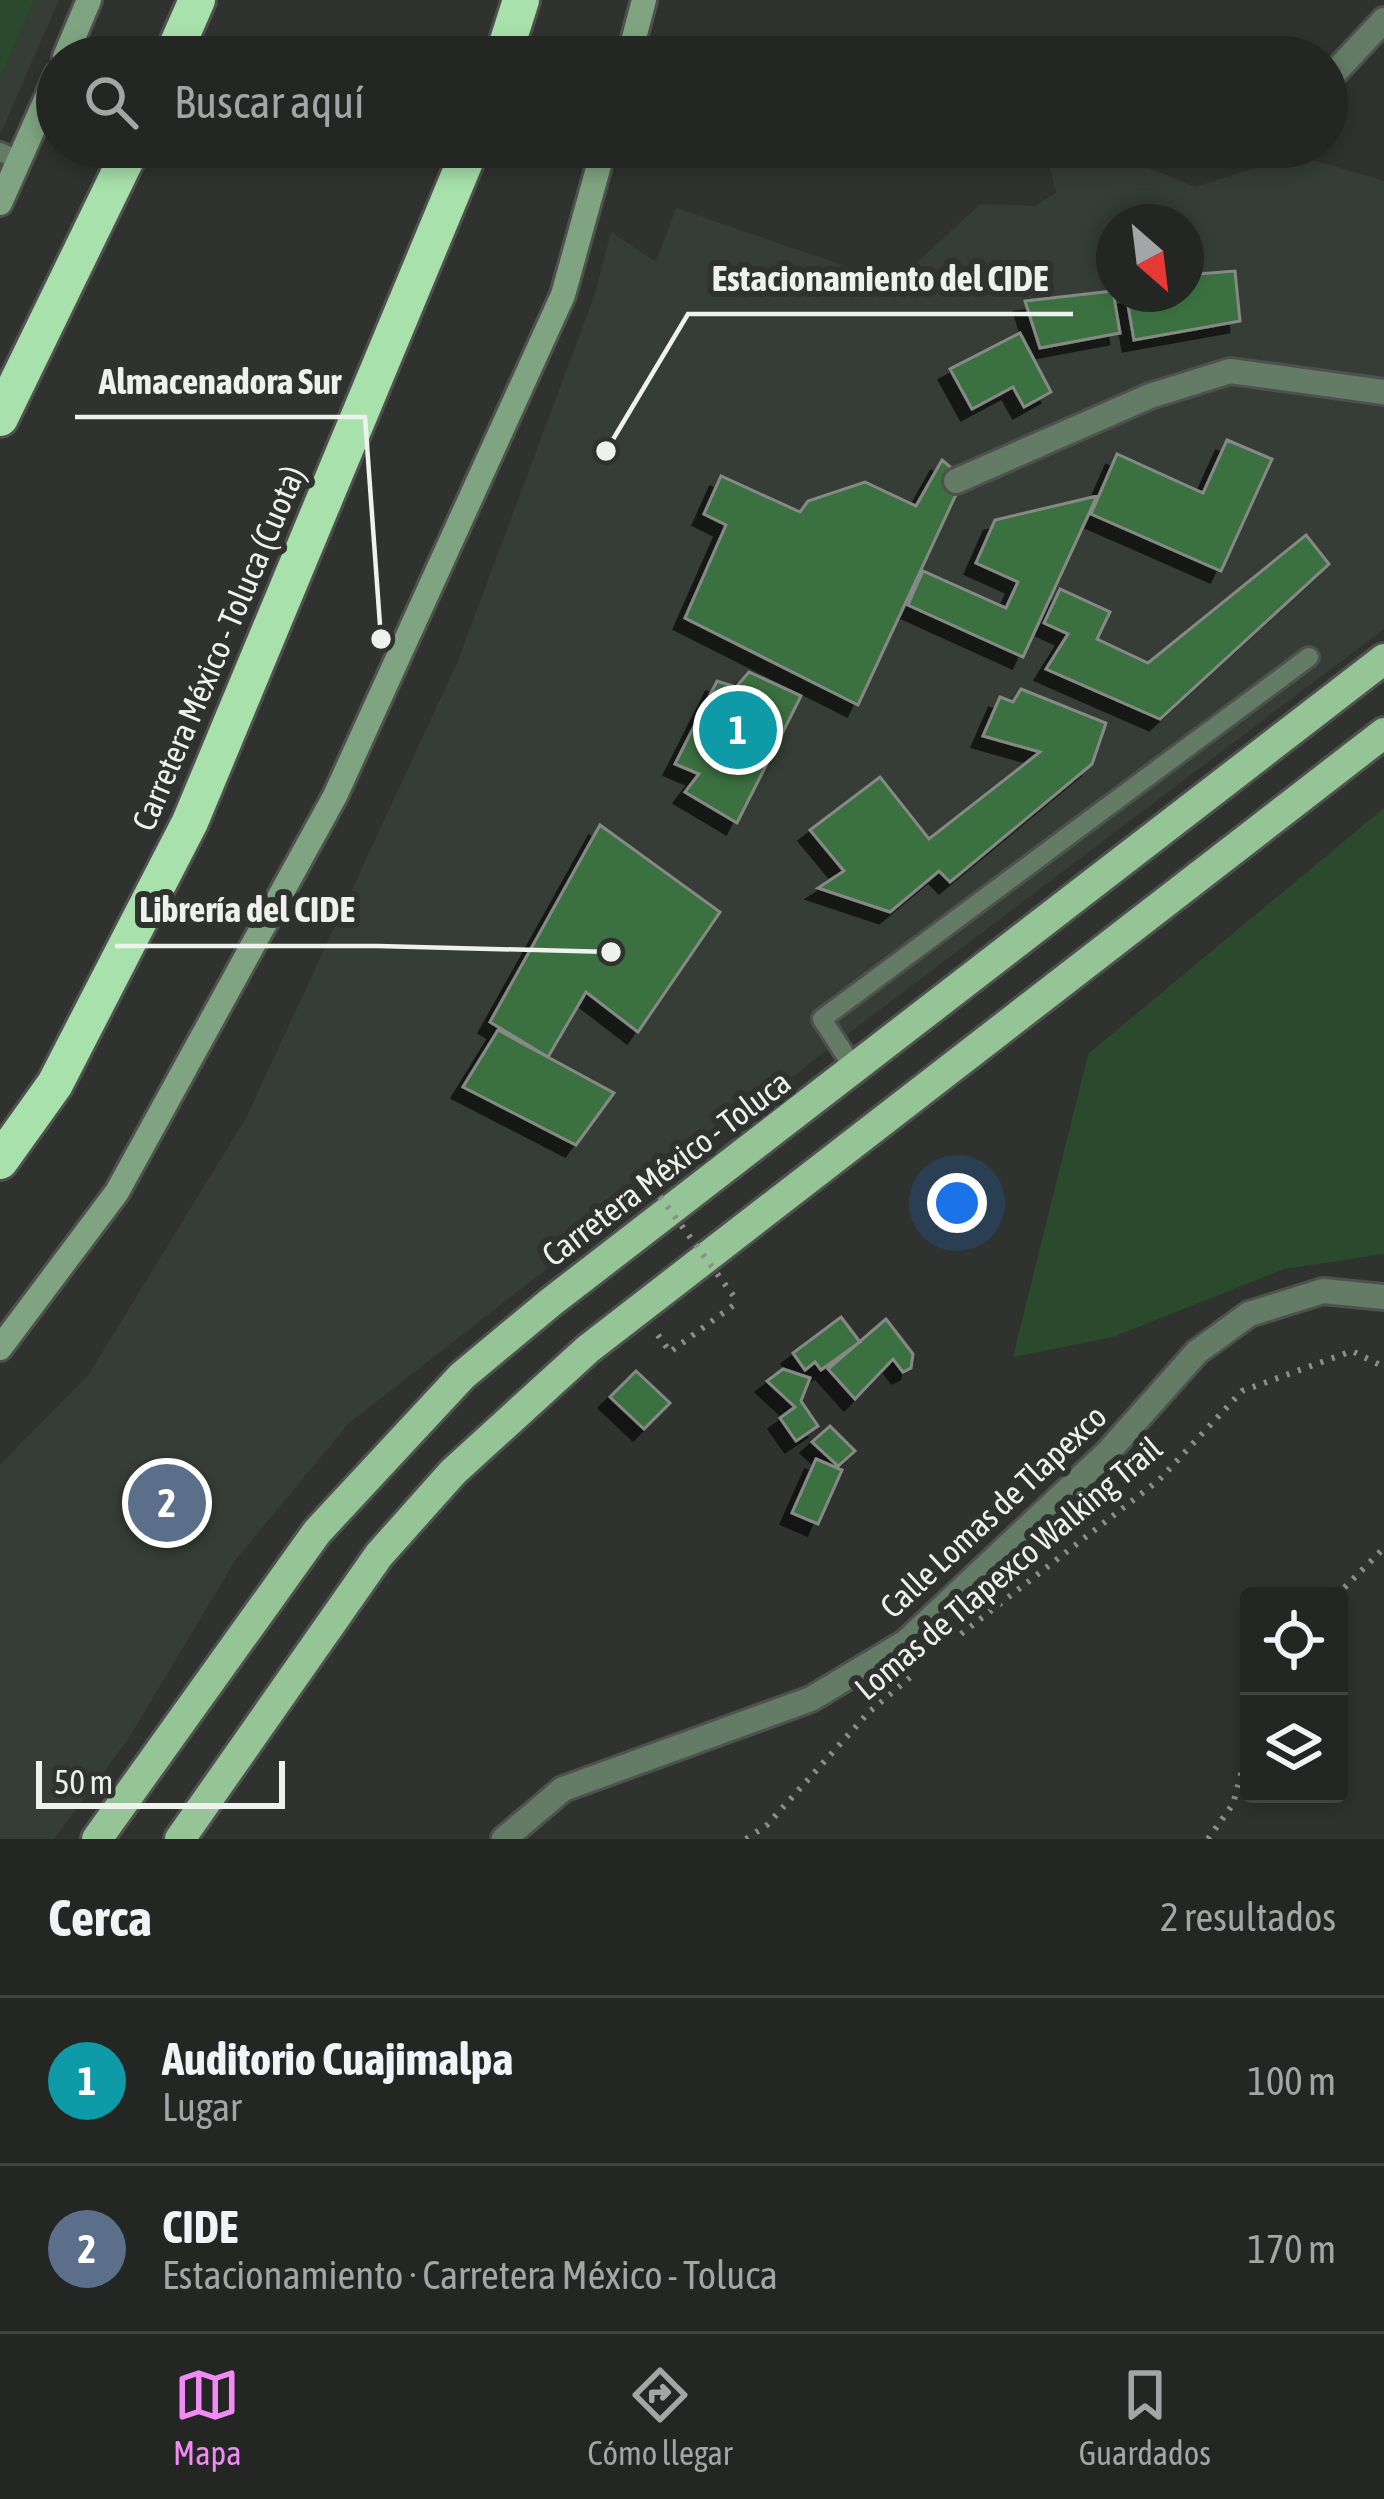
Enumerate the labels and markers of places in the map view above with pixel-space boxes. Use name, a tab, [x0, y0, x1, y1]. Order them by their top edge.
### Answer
callout: Estacionamiento del CIDE	[688, 242, 1073, 314]
callout: Almacenadora Sur	[75, 345, 365, 417]
pin: 1	[699, 685, 777, 775]
callout: Librería del CIDE	[115, 874, 378, 946]
pin: 2	[128, 1458, 206, 1548]

